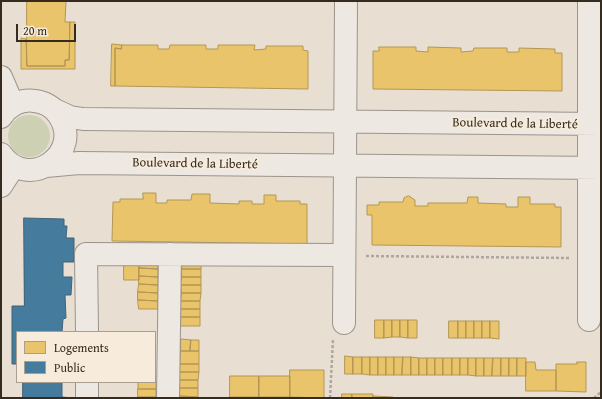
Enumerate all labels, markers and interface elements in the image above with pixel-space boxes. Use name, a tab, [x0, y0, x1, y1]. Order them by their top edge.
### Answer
scale bar	[18, 16, 78, 42]
text: 20 m	[23, 22, 47, 39]
street label: Boulevard de la Liberté	[452, 115, 578, 133]
street label: Boulevard de la Liberté	[132, 155, 258, 173]
legend	[16, 331, 156, 383]
text: Logements	[54, 339, 109, 356]
text: Public	[54, 359, 85, 376]

